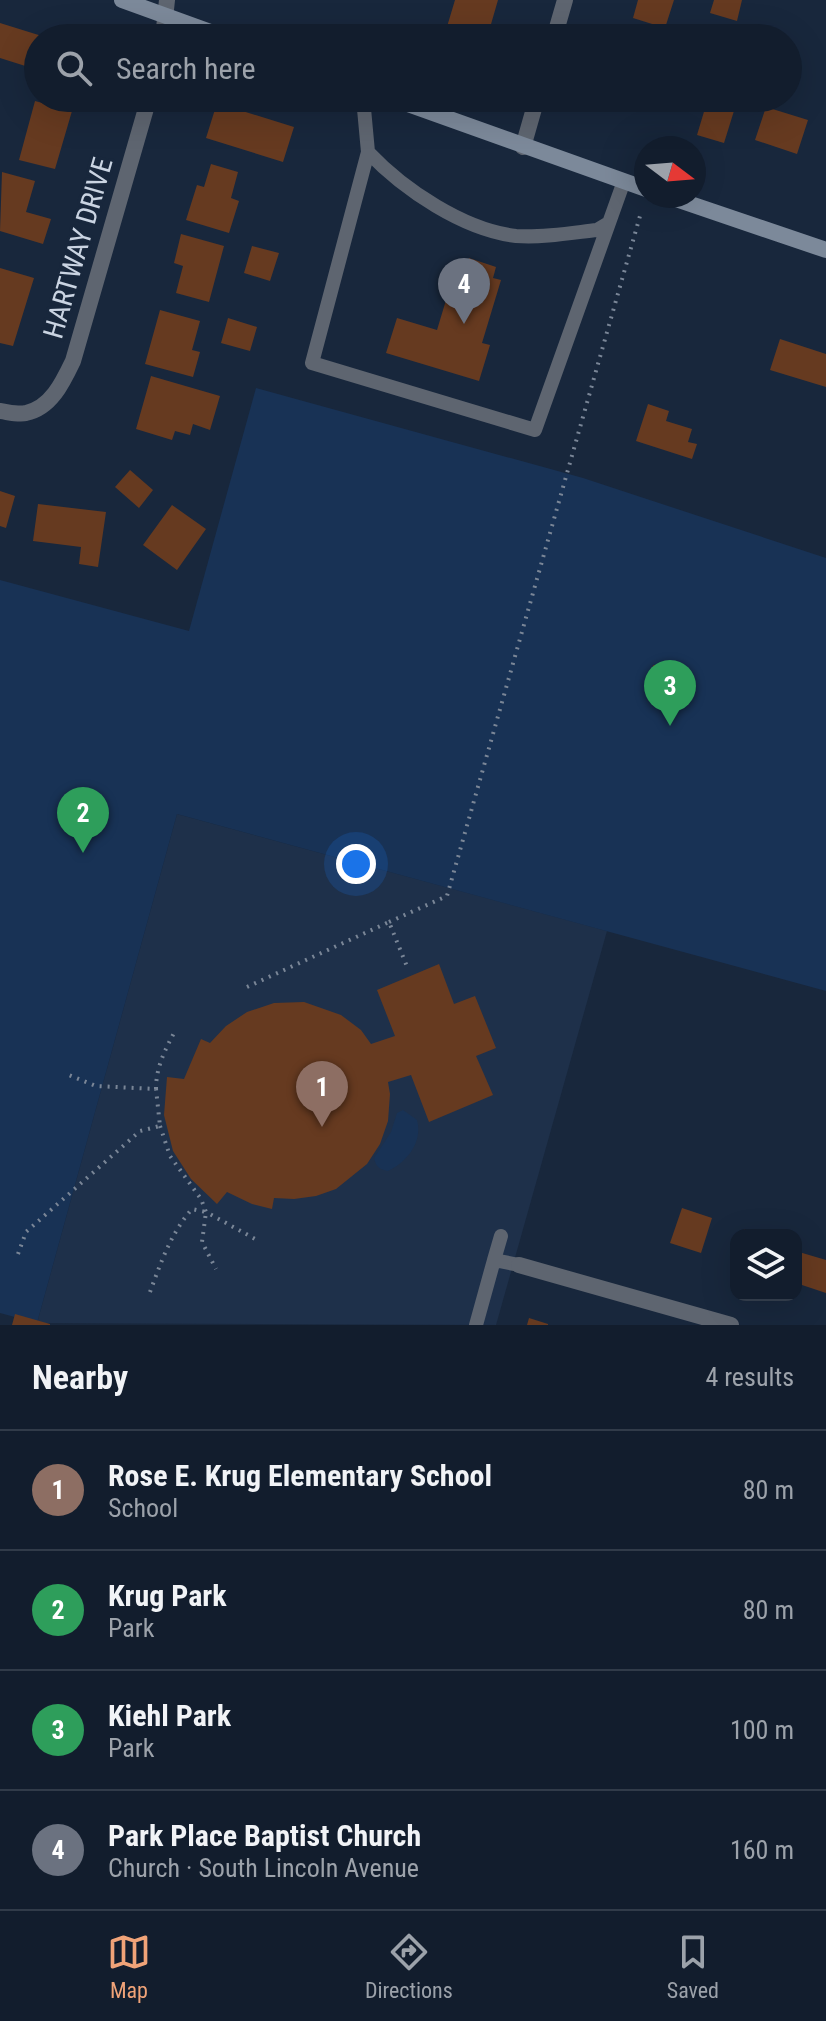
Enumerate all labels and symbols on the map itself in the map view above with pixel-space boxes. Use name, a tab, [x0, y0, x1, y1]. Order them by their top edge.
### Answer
north arrow	[634, 136, 706, 208]
street label: HARTWAY DRIVE	[36, 154, 120, 342]
pin: 4	[438, 258, 490, 324]
pin: 3	[644, 660, 696, 726]
pin: 2	[57, 787, 109, 853]
your location	[336, 844, 376, 884]
pin: 1	[296, 1061, 348, 1127]

